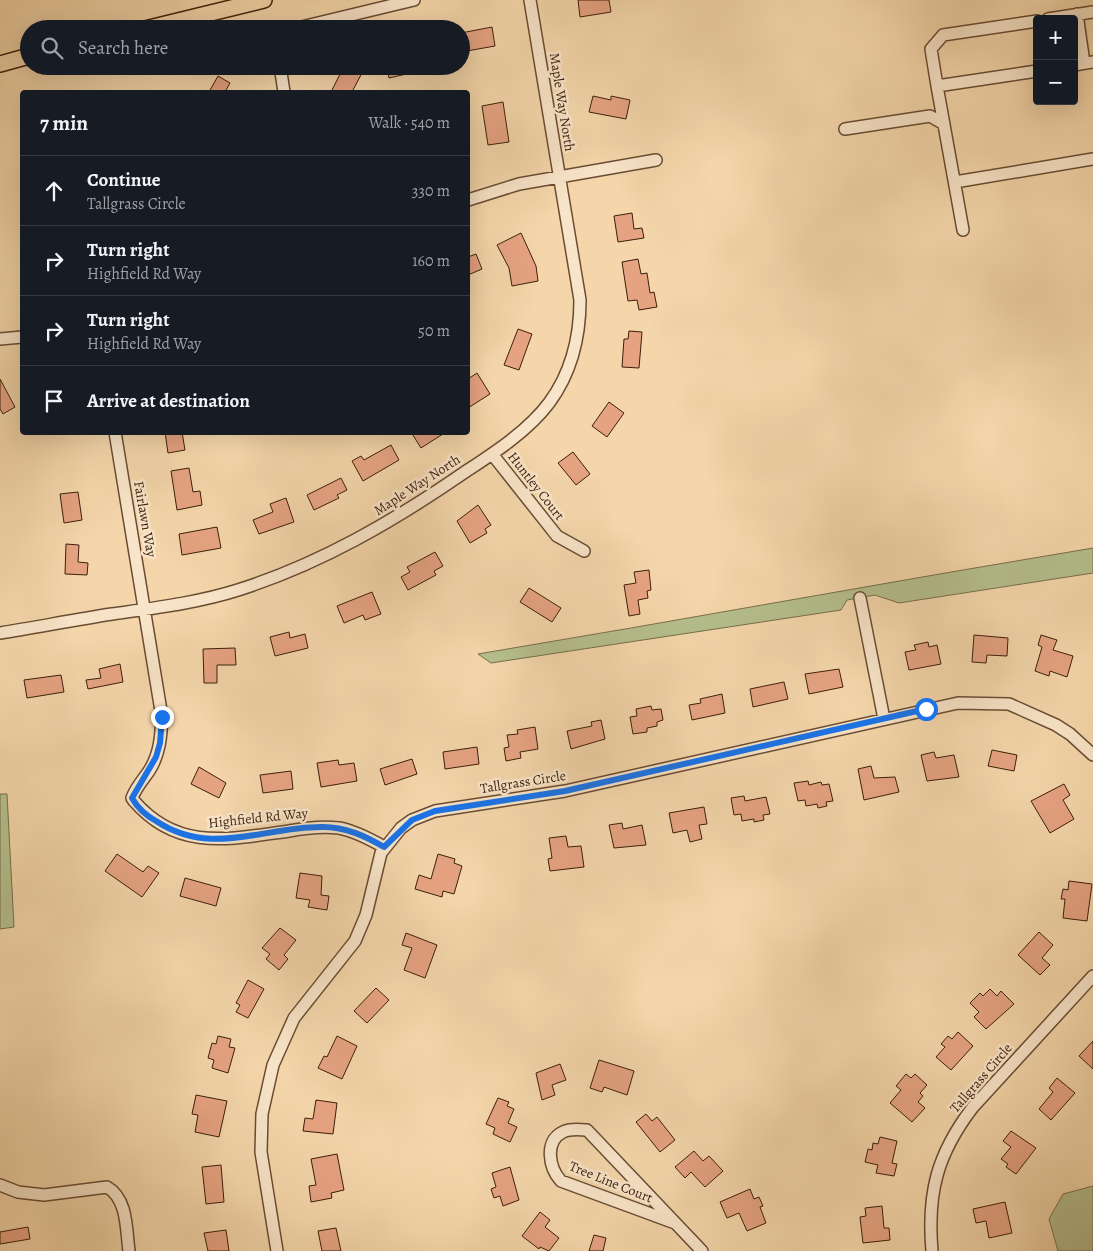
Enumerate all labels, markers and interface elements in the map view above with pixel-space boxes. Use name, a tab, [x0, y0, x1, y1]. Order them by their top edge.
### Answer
map controls	[1033, 15, 1078, 105]
button: +	[1033, 15, 1078, 60]
search box	[20, 20, 470, 75]
icon: search	[38, 34, 66, 62]
text: Search here	[78, 35, 168, 61]
street label: Maple Way North	[545, 51, 579, 153]
button: −	[1033, 60, 1078, 105]
text: 7 min	[40, 109, 88, 137]
text: Walk · 540 m	[368, 112, 450, 134]
text: Continue	[87, 167, 161, 193]
icon: ahead	[40, 177, 68, 205]
text: 330 m	[412, 180, 450, 202]
text: Tallgrass Circle	[87, 193, 186, 215]
text: Turn right	[87, 237, 169, 263]
icon: right	[40, 247, 68, 275]
text: 160 m	[412, 250, 450, 272]
text: Highfield Rd Way	[87, 263, 201, 285]
text: Turn right	[87, 307, 169, 333]
icon: right	[40, 317, 68, 345]
text: 50 m	[418, 320, 450, 342]
text: Highfield Rd Way	[87, 333, 201, 355]
icon: arrive	[40, 387, 68, 415]
text: Arrive at destination	[87, 388, 250, 414]
street label: Huntley Court	[503, 448, 569, 525]
street label: Maple Way North	[370, 450, 464, 520]
street label: Fairlawn Way	[129, 480, 161, 559]
route start	[915, 698, 938, 721]
route end	[151, 706, 174, 729]
street label: Tallgrass Circle	[479, 766, 567, 798]
street label: Highfield Rd Way	[207, 803, 309, 833]
street label: Tallgrass Circle	[945, 1039, 1017, 1117]
street label: Tree Line Court	[566, 1157, 656, 1208]

